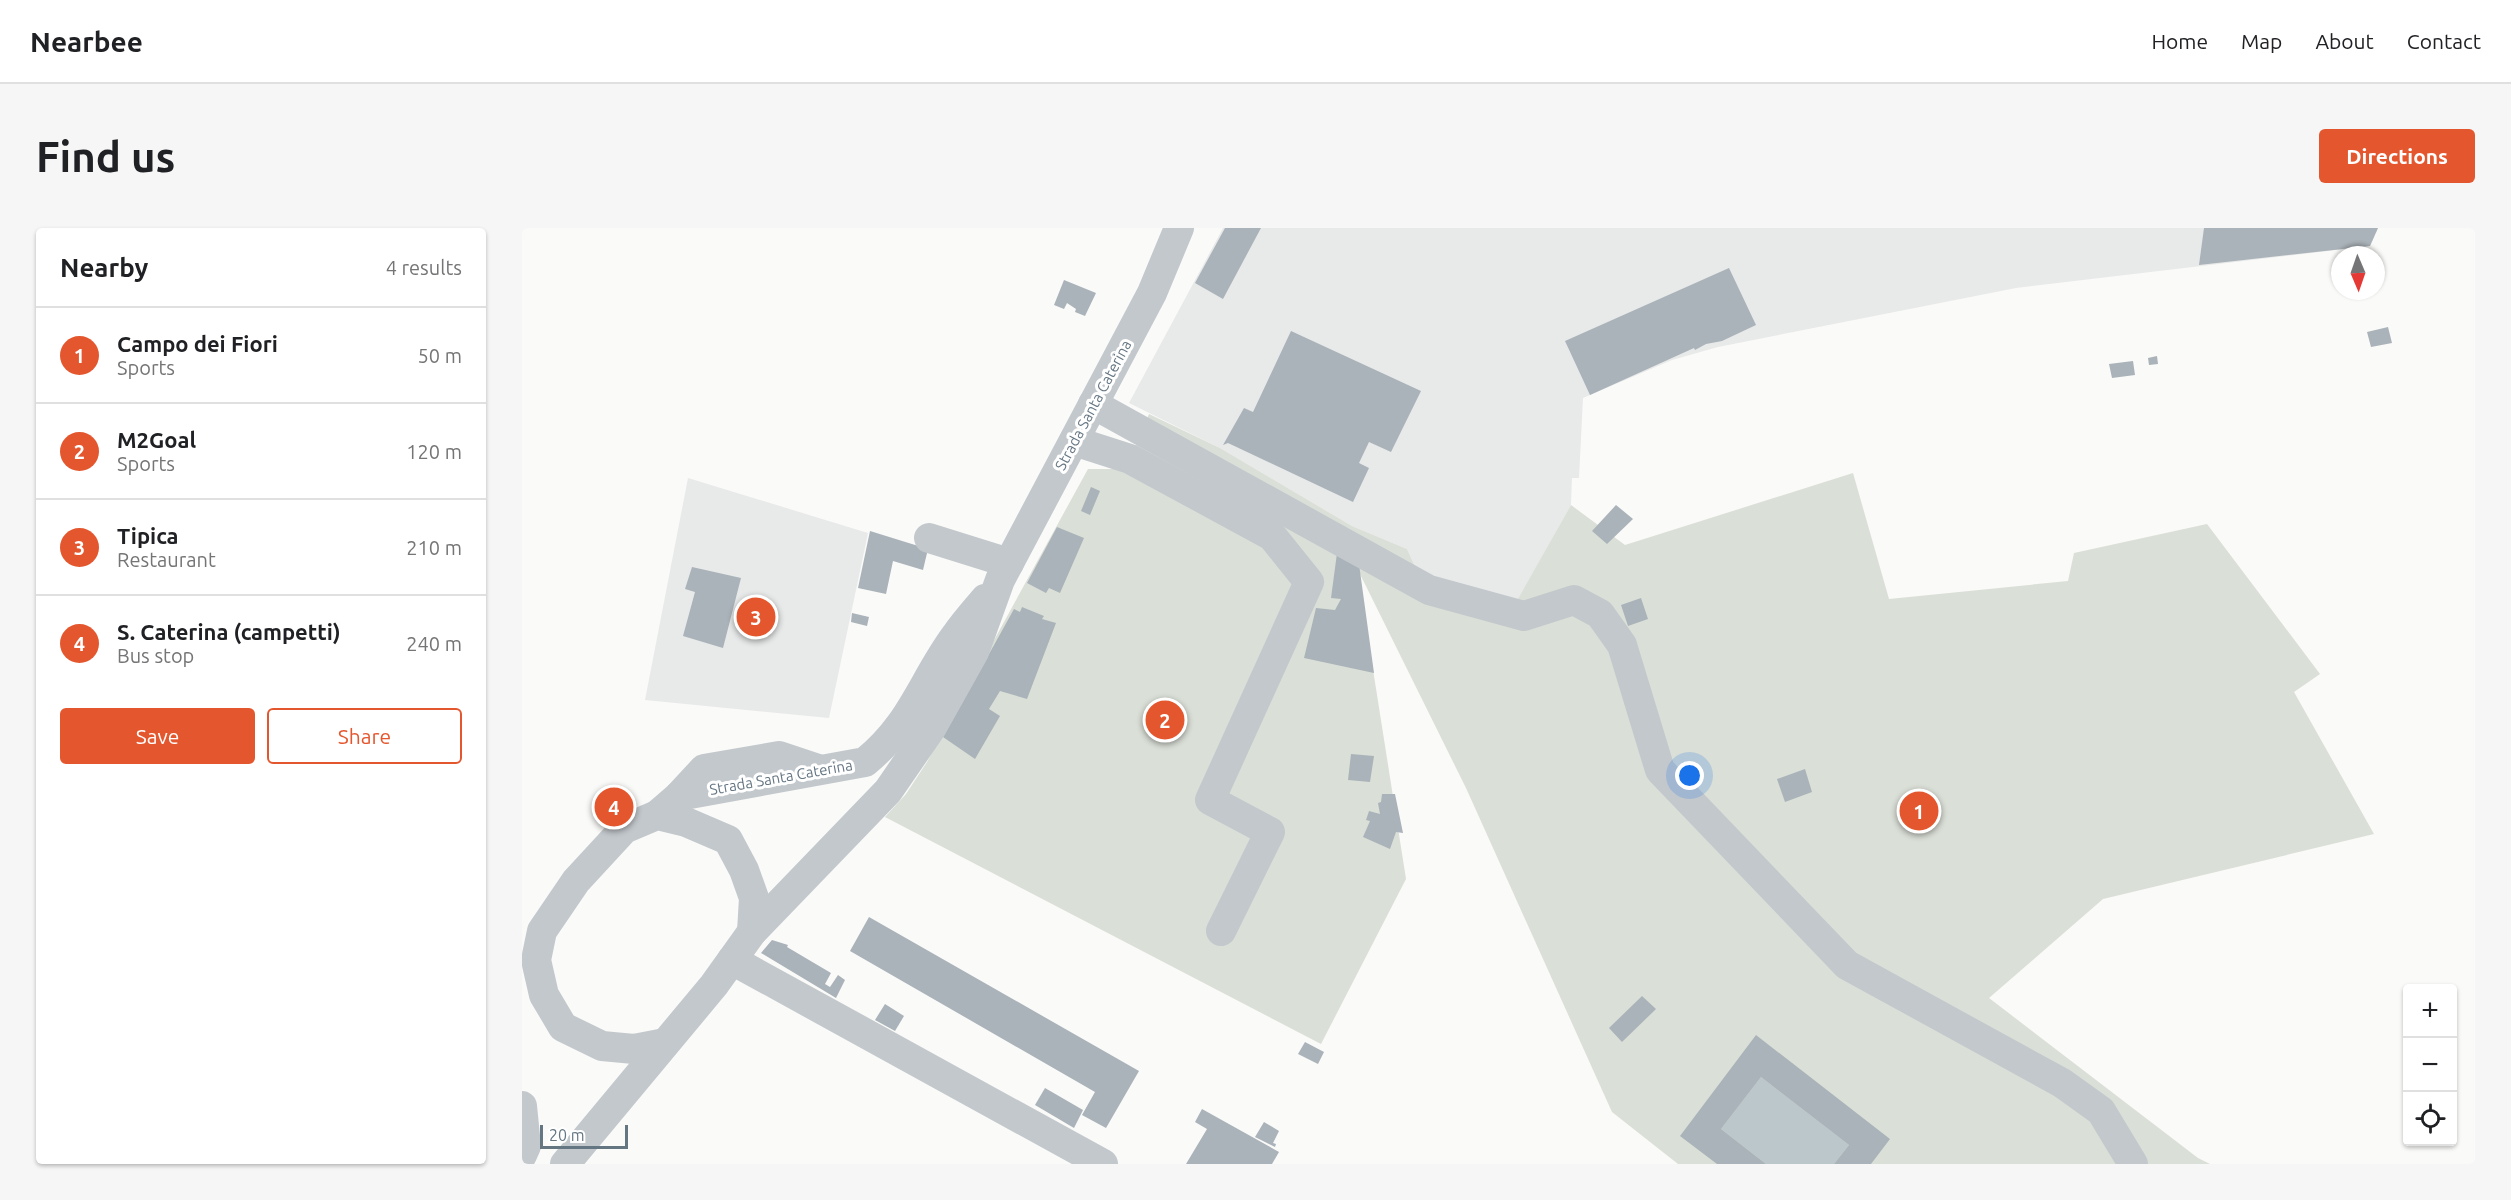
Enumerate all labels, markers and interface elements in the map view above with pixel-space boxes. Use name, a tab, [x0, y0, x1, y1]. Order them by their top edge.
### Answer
text: Nearbee	[30, 26, 143, 57]
text: Home	[2151, 29, 2208, 53]
text: Map	[2241, 29, 2282, 53]
text: About	[2315, 29, 2374, 53]
text: Contact	[2407, 29, 2481, 53]
button: Directions	[2319, 129, 2475, 183]
text: Find us	[36, 133, 175, 180]
north arrow	[2331, 246, 2385, 300]
text: Nearby	[60, 253, 148, 282]
text: 4 results	[386, 256, 462, 279]
text: Campo dei Fiori	[117, 331, 278, 356]
street label: Strada Santa Caterina	[1051, 337, 1135, 473]
text: 1	[74, 344, 85, 367]
text: 50 m	[418, 344, 462, 367]
text: Sports	[117, 356, 175, 379]
text: M2Goal	[117, 427, 196, 452]
text: 2	[74, 440, 85, 463]
text: 120 m	[406, 440, 462, 463]
text: Sports	[117, 452, 175, 475]
text: Tipica	[117, 523, 179, 548]
text: 3	[74, 536, 85, 559]
text: 210 m	[406, 536, 462, 559]
text: Restaurant	[117, 548, 216, 571]
pin: 3	[736, 594, 776, 640]
text: S. Caterina (campetti)	[117, 619, 341, 644]
text: 4	[74, 632, 85, 655]
text: 240 m	[406, 632, 462, 655]
text: Bus stop	[117, 644, 194, 667]
pin: 2	[1146, 698, 1184, 742]
button: Save	[60, 708, 255, 764]
button: Share	[267, 708, 462, 764]
street label: Strada Santa Caterina	[708, 756, 854, 798]
your location	[1675, 761, 1704, 790]
pin: 4	[594, 784, 634, 830]
pin: 1	[1900, 788, 1938, 834]
map controls	[2403, 984, 2457, 1146]
button: +	[2403, 984, 2457, 1038]
button: −	[2403, 1038, 2457, 1092]
button: locate	[2403, 1092, 2457, 1146]
scale bar	[540, 1122, 628, 1150]
text: 20 m	[549, 1126, 585, 1144]

